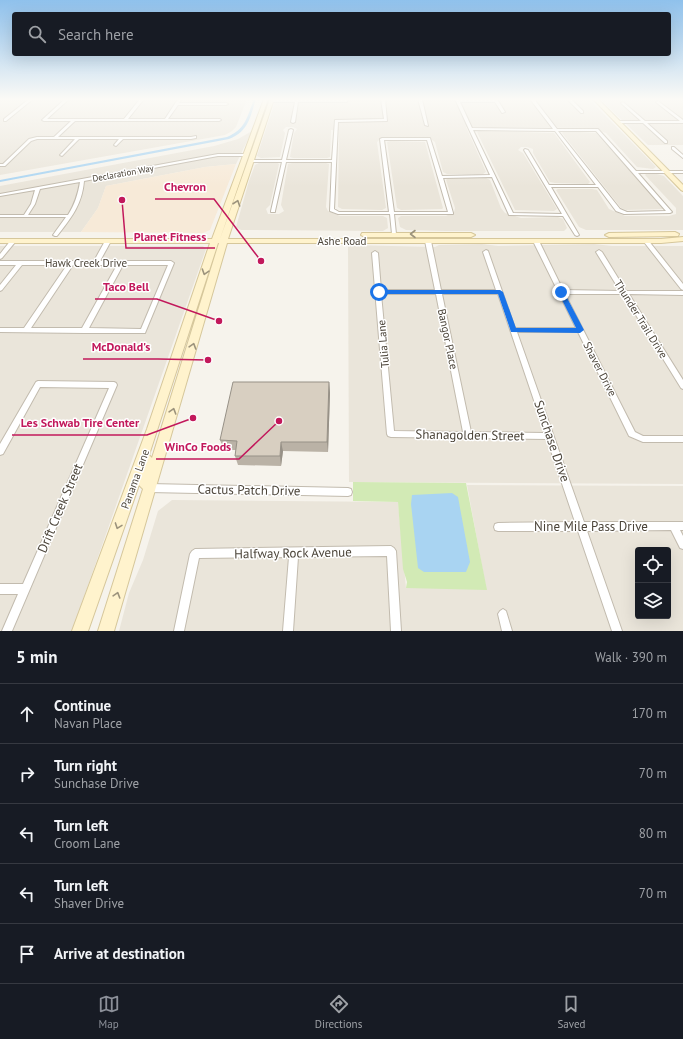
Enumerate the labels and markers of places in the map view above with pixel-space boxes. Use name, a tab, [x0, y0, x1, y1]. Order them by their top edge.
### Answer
callout: Chevron	[155, 175, 214, 199]
callout: Planet Fitness	[126, 224, 215, 248]
callout: Taco Bell	[95, 275, 157, 299]
callout: McDonald's	[83, 335, 158, 359]
callout: Les Schwab Tire Center	[12, 411, 147, 435]
callout: WinCo Foods	[156, 435, 239, 459]

